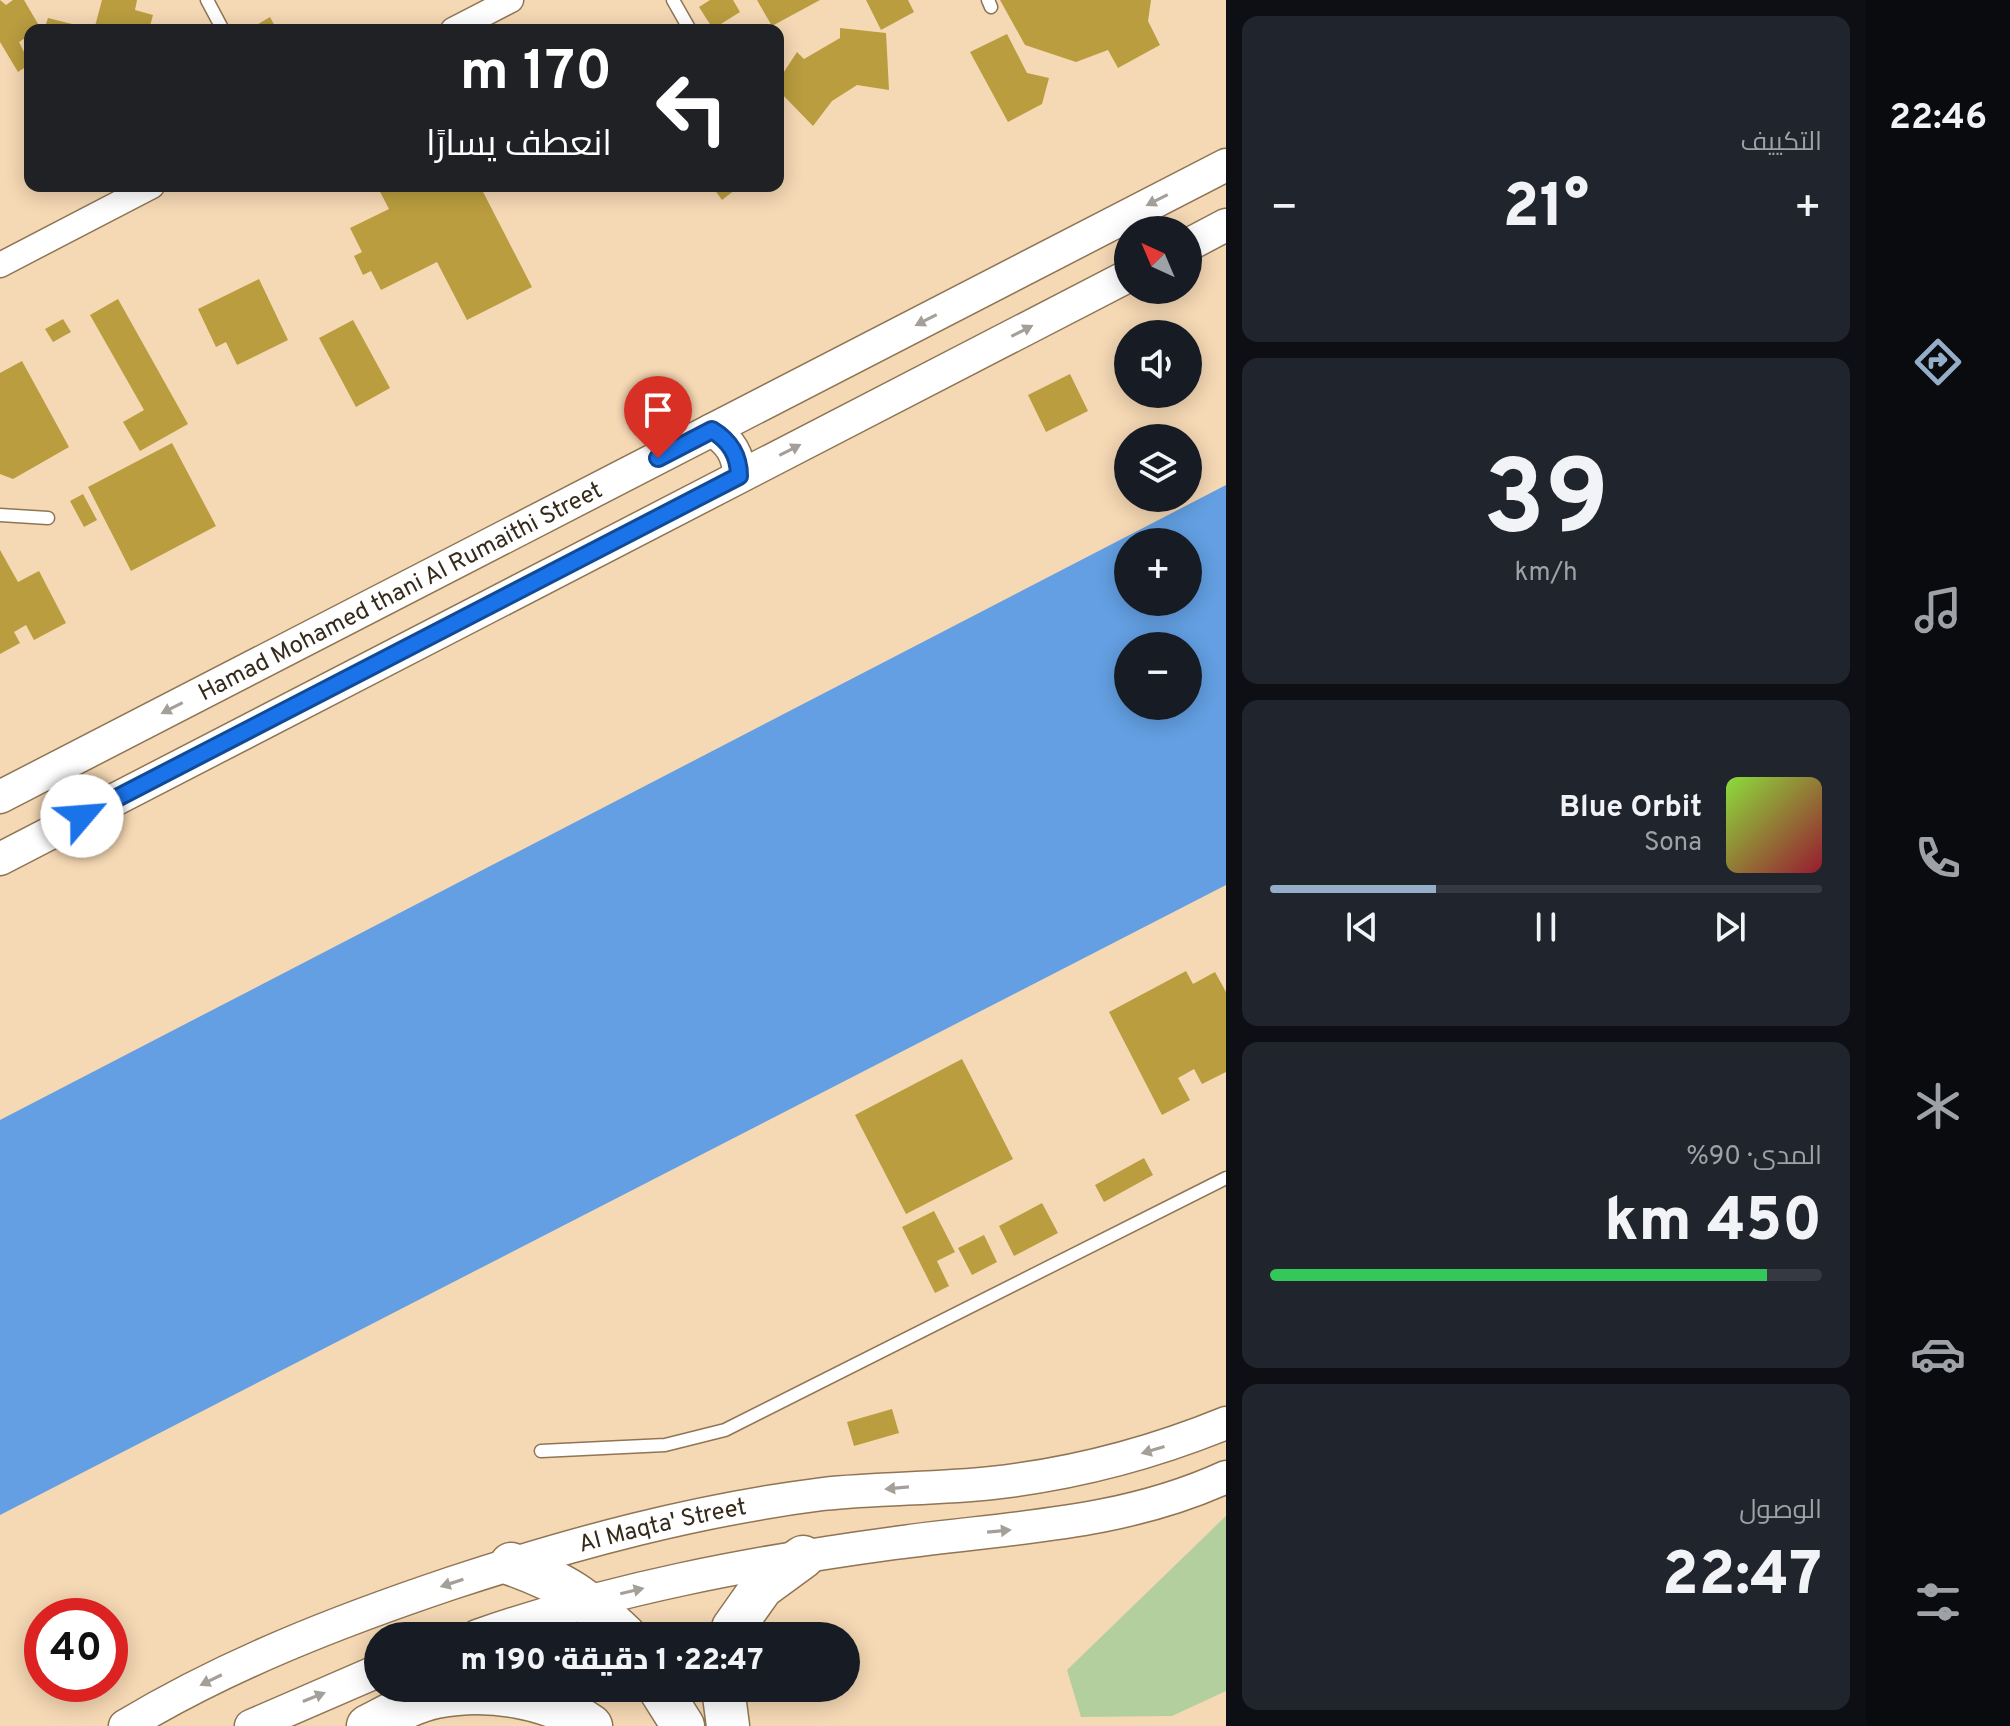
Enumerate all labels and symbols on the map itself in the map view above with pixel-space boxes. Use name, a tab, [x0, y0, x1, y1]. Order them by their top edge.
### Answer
one-way arrow	[1145, 194, 1168, 207]
north arrow	[1114, 216, 1202, 304]
one-way arrow	[914, 313, 937, 326]
one-way arrow	[1010, 324, 1033, 337]
pin	[624, 376, 692, 458]
one-way arrow	[779, 443, 802, 456]
street label: Hamad Mohamed thani Al Rumaithi Street	[194, 476, 608, 709]
one-way arrow	[161, 702, 184, 715]
position arrow	[40, 774, 124, 858]
one-way arrow	[1141, 1444, 1165, 1457]
one-way arrow	[884, 1482, 909, 1495]
street label: Al Maqta' Street	[575, 1493, 749, 1561]
one-way arrow	[987, 1524, 1012, 1537]
one-way arrow	[440, 1578, 464, 1590]
one-way arrow	[620, 1585, 645, 1597]
speed limit sign: 40	[24, 1598, 128, 1702]
one-way arrow	[200, 1673, 223, 1687]
one-way arrow	[302, 1691, 326, 1704]

